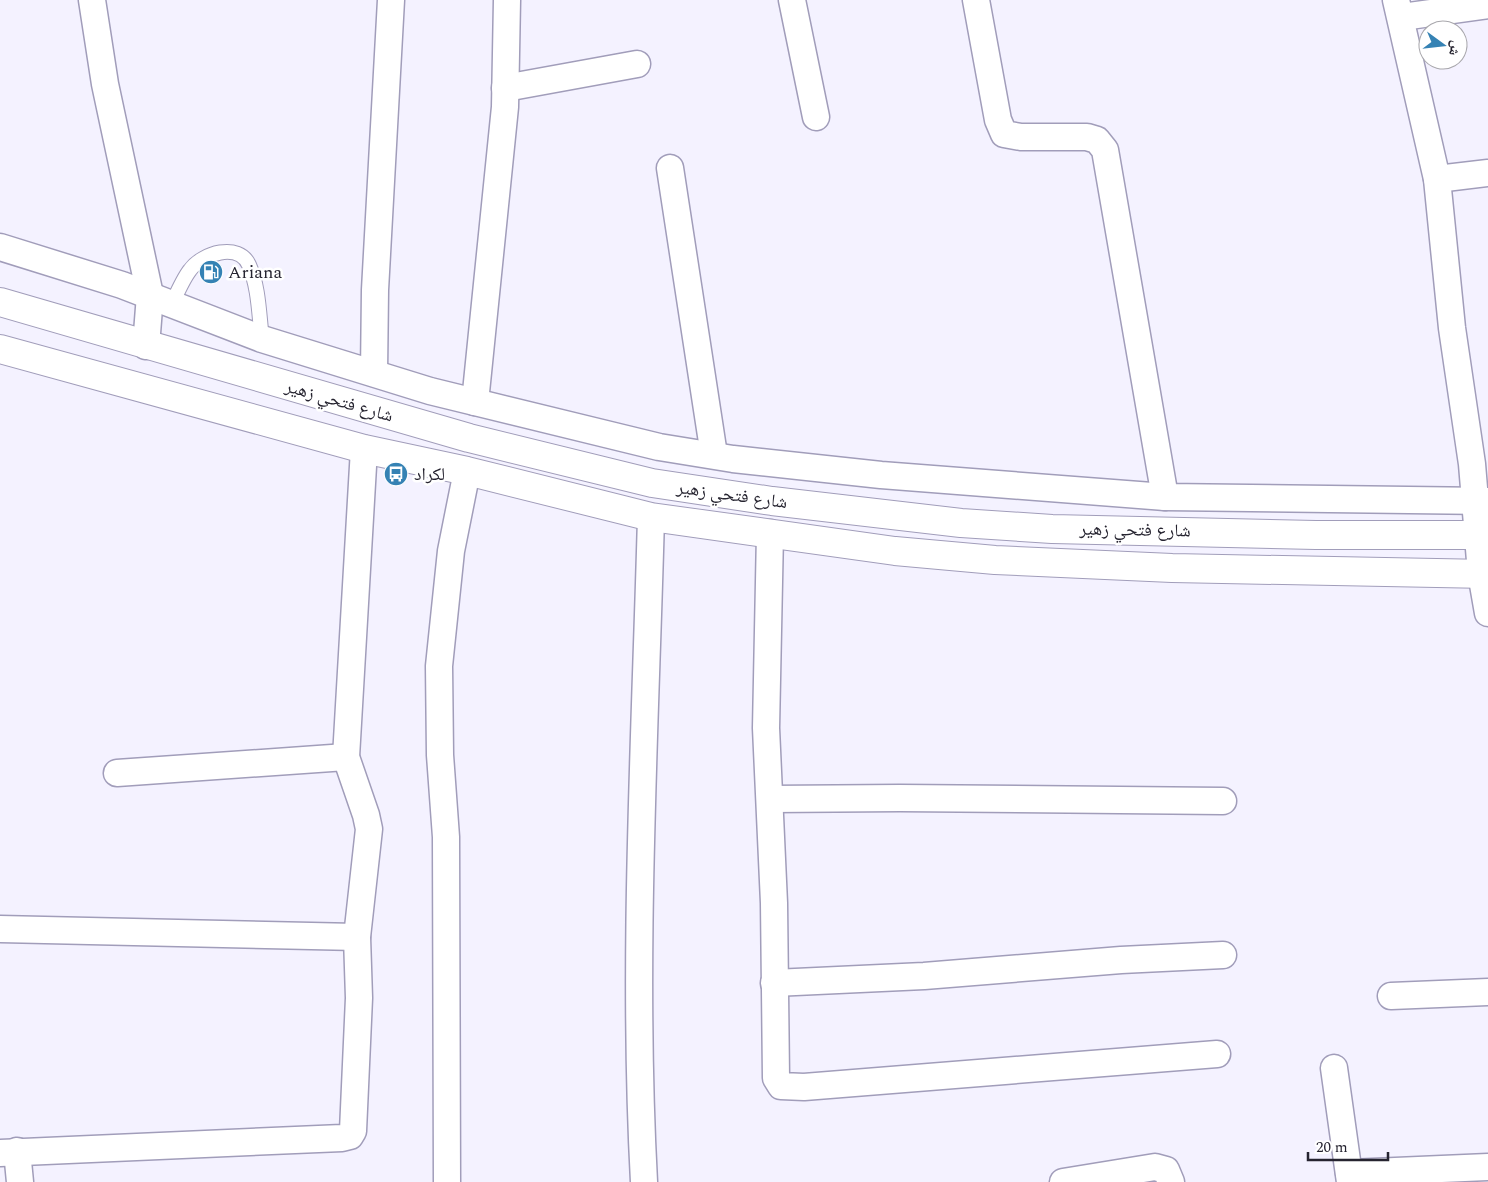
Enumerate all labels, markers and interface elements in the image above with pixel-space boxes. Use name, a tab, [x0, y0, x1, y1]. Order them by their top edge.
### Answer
north arrow	[1418, 20, 1468, 70]
text: ش	[1443, 38, 1467, 58]
fuel station icon: Ariana	[198, 259, 224, 285]
place label: Ariana	[228, 259, 282, 286]
street label: شارع فتحي زهير	[281, 372, 396, 430]
bus stop icon: لكراد	[383, 461, 409, 487]
place label: لكراد	[414, 461, 445, 488]
street label: شارع فتحي زهير	[674, 474, 789, 517]
street label: شارع فتحي زهير	[1078, 516, 1191, 545]
scale bar	[1308, 1130, 1388, 1162]
text: 20 m	[1316, 1136, 1348, 1159]

